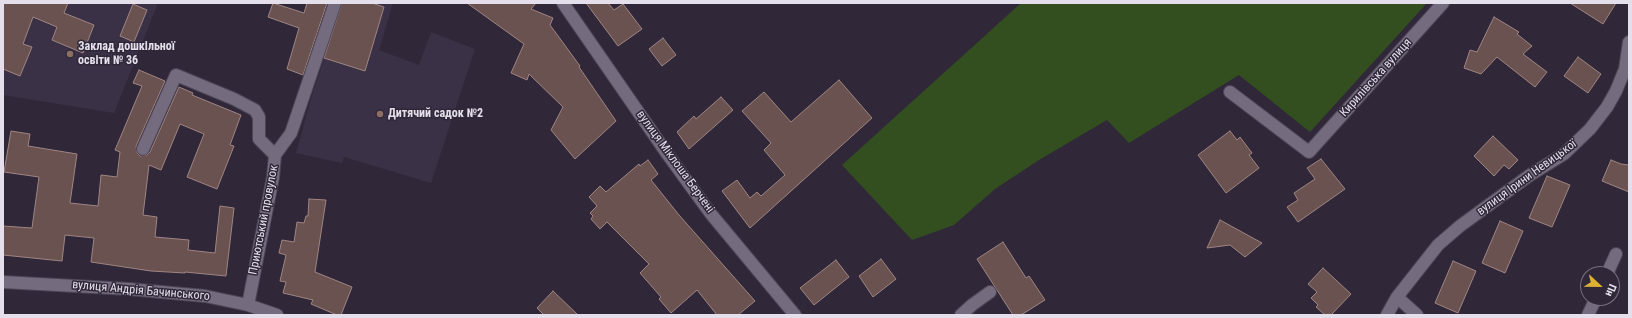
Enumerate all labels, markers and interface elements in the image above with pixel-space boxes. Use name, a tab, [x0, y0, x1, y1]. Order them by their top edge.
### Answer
street label: Кирилівська вулиця	[1337, 36, 1415, 120]
place label: Заклад дошкільної освіти № 36	[78, 40, 175, 68]
marker: Заклад дошкільної освіти № 36	[65, 49, 75, 59]
place label: Дитячий садок №2	[388, 107, 483, 121]
street label: вулиця Міклоша Берчені	[633, 108, 717, 216]
marker: Дитячий садок №2	[375, 109, 385, 119]
street label: вулиця Ірини Невицької	[1474, 137, 1580, 219]
street label: Приютський провулок	[246, 164, 282, 276]
north arrow	[1580, 266, 1620, 306]
street label: вулиця Андрія Бачинського	[72, 278, 210, 304]
text: Пн	[1602, 282, 1619, 298]

